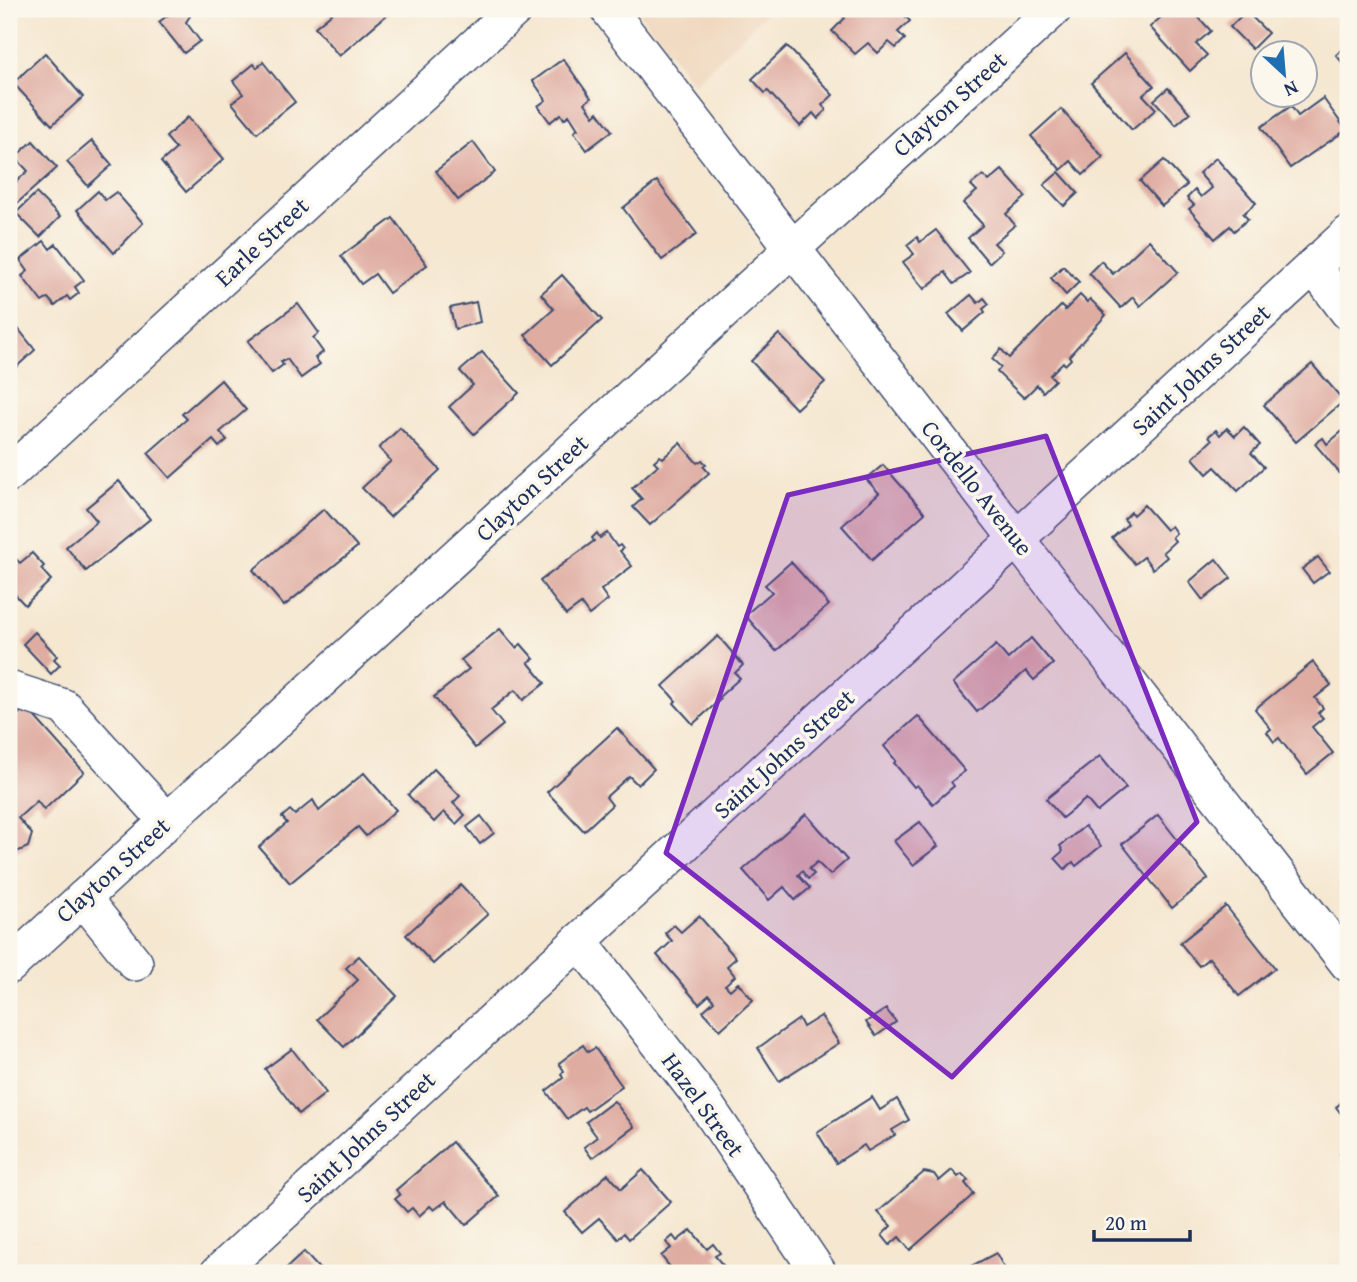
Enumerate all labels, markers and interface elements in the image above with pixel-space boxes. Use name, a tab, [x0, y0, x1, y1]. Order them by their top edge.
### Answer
north arrow	[1248, 38, 1318, 108]
street label: Clayton Street	[885, 42, 1015, 165]
text: N	[1279, 74, 1303, 105]
street label: Earle Street	[207, 188, 317, 294]
street label: Saint Johns Street	[1123, 295, 1279, 444]
street label: Cordello Avenue	[913, 412, 1042, 563]
street label: Clayton Street	[467, 426, 596, 549]
street label: Saint Johns Street	[705, 680, 862, 827]
street label: Clayton Street	[48, 808, 178, 931]
street label: Hazel Street	[653, 1045, 754, 1165]
street label: Saint Johns Street	[288, 1062, 444, 1211]
scale bar	[1094, 1198, 1191, 1242]
text: 20 m	[1105, 1207, 1147, 1238]

